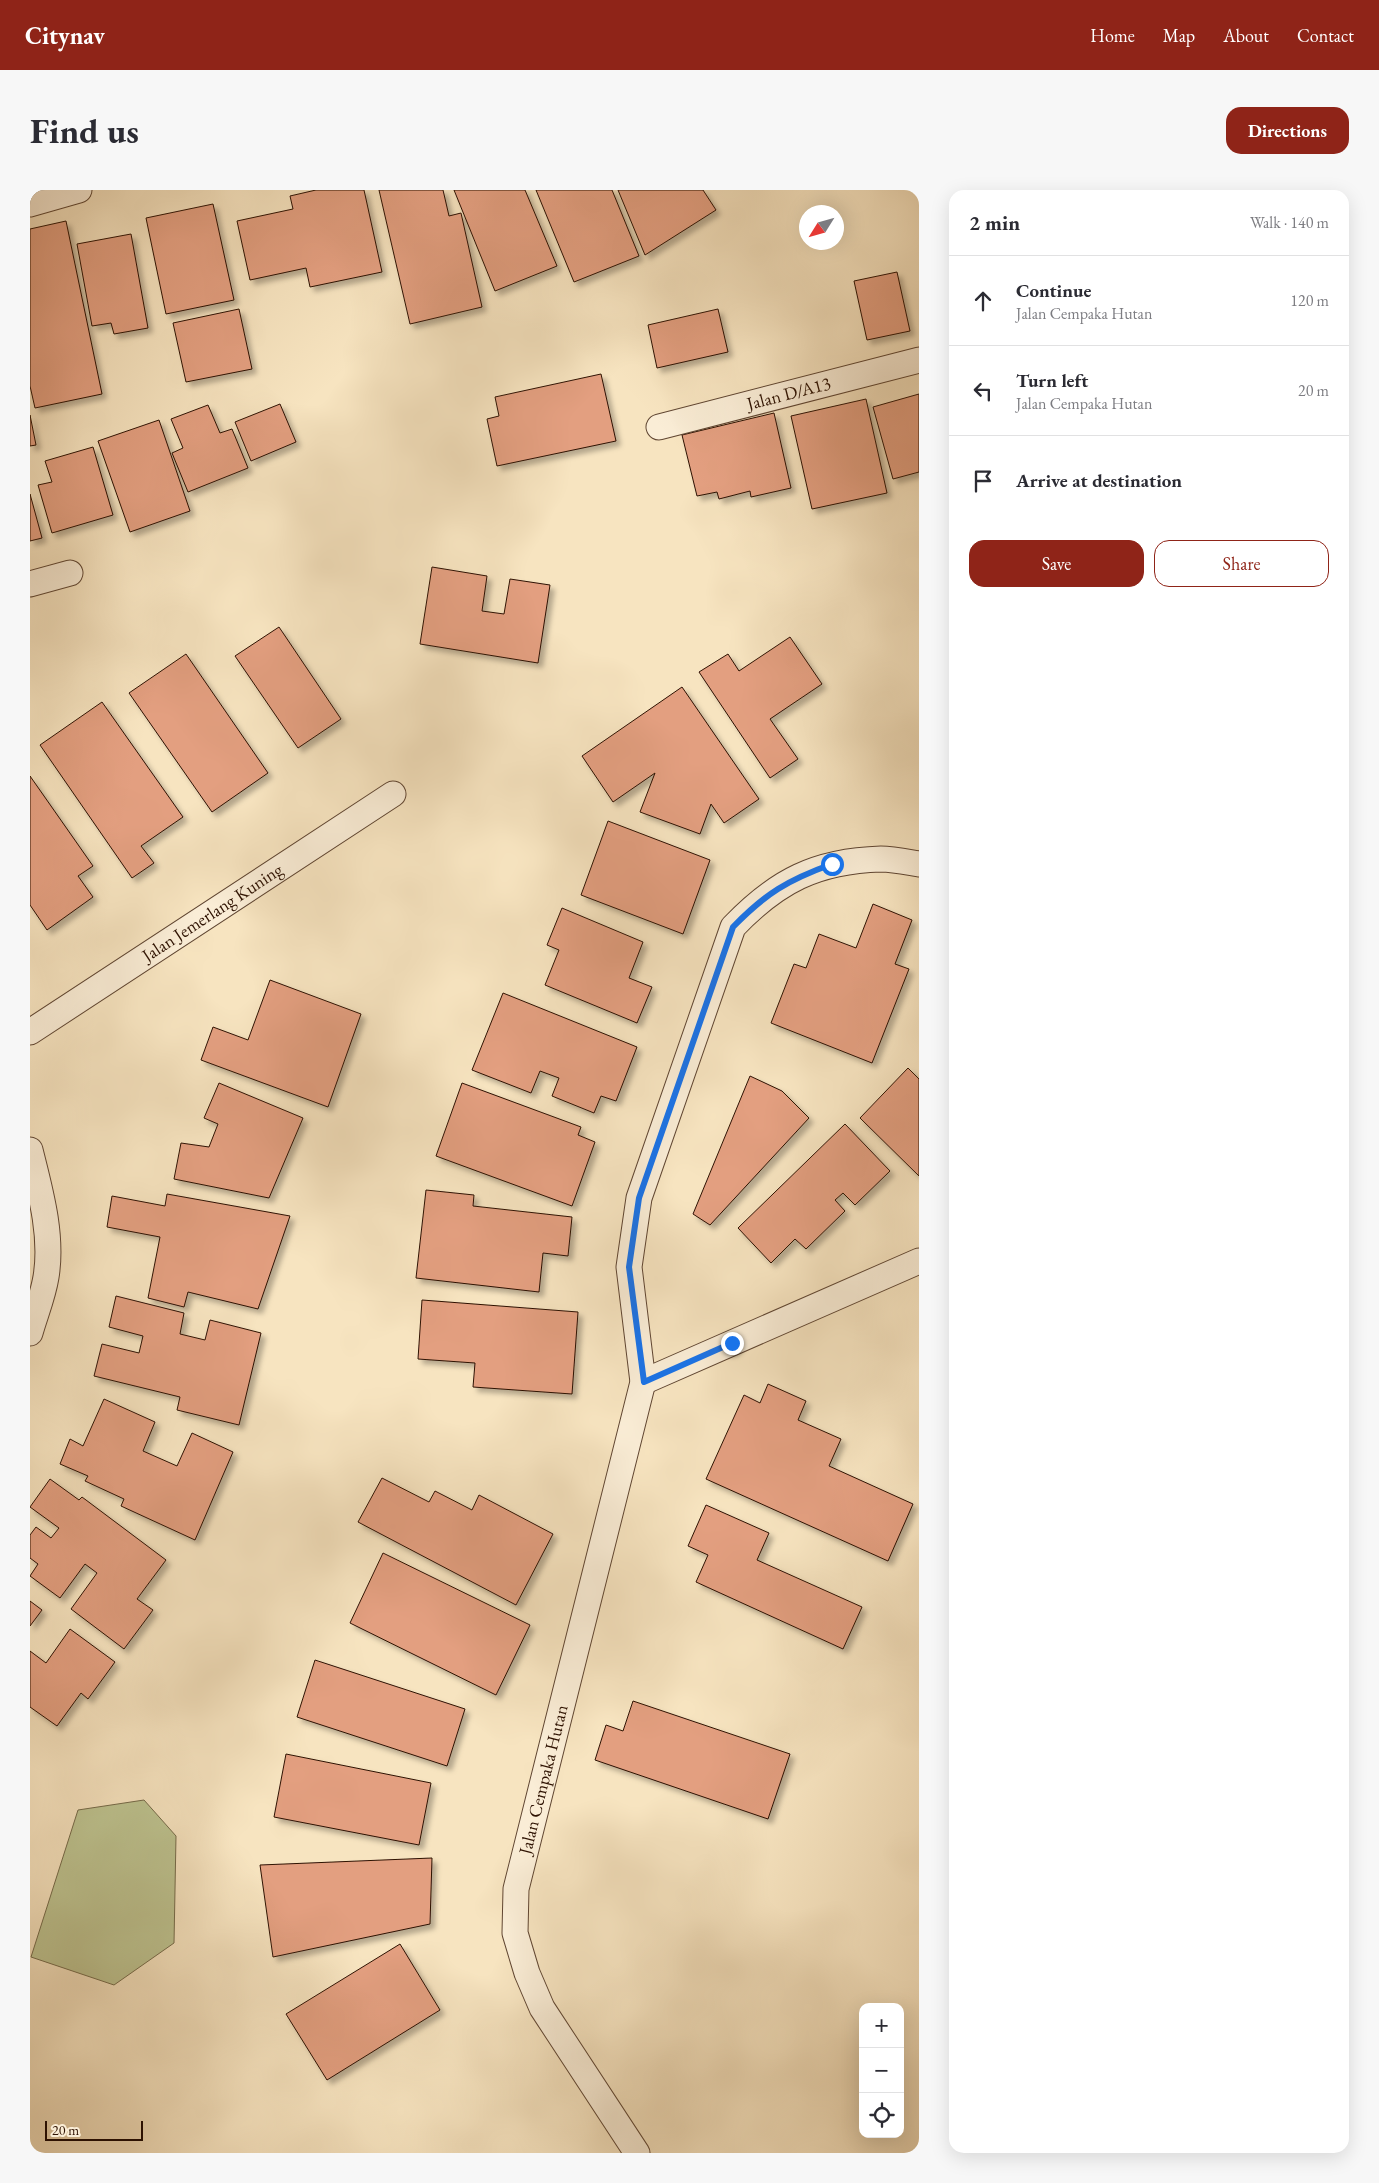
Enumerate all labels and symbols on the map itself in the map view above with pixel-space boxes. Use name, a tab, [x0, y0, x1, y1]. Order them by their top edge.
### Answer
north arrow	[799, 205, 844, 250]
street label: Jalan D/A13	[742, 371, 833, 415]
route start	[821, 853, 844, 876]
street label: Jalan Jemerlang Kuning	[136, 857, 287, 968]
route end	[721, 1332, 744, 1355]
street label: Jalan Cempaka Hutan	[513, 1702, 573, 1859]
scale bar	[45, 2118, 142, 2141]

